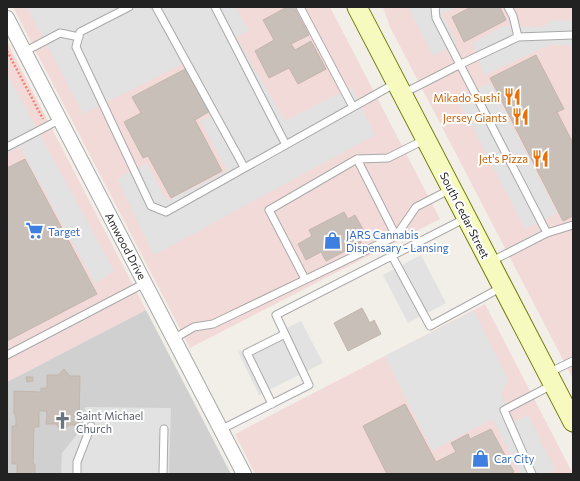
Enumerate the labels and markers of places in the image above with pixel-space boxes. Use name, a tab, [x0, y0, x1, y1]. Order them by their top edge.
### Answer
restaurant icon: Mikado Sushi	[503, 87, 523, 107]
place label: Mikado Sushi	[433, 91, 500, 104]
restaurant icon: Jersey Giants	[510, 107, 530, 127]
place label: Jersey Giants	[443, 111, 507, 125]
restaurant icon: Jet's Pizza	[531, 148, 551, 168]
place label: Jet's Pizza	[479, 152, 528, 166]
supermarket icon: Target	[25, 221, 45, 241]
place label: Target	[48, 225, 81, 238]
place label: JARS Cannabis Dispensary - Lansing	[346, 228, 449, 254]
shop icon: JARS Cannabis Dispensary - Lansing	[323, 230, 343, 250]
place label: Saint Michael Church	[76, 409, 143, 435]
church icon: Saint Michael Church	[53, 411, 73, 431]
shop icon: Car City	[471, 448, 491, 468]
place label: Car City	[494, 452, 535, 465]

